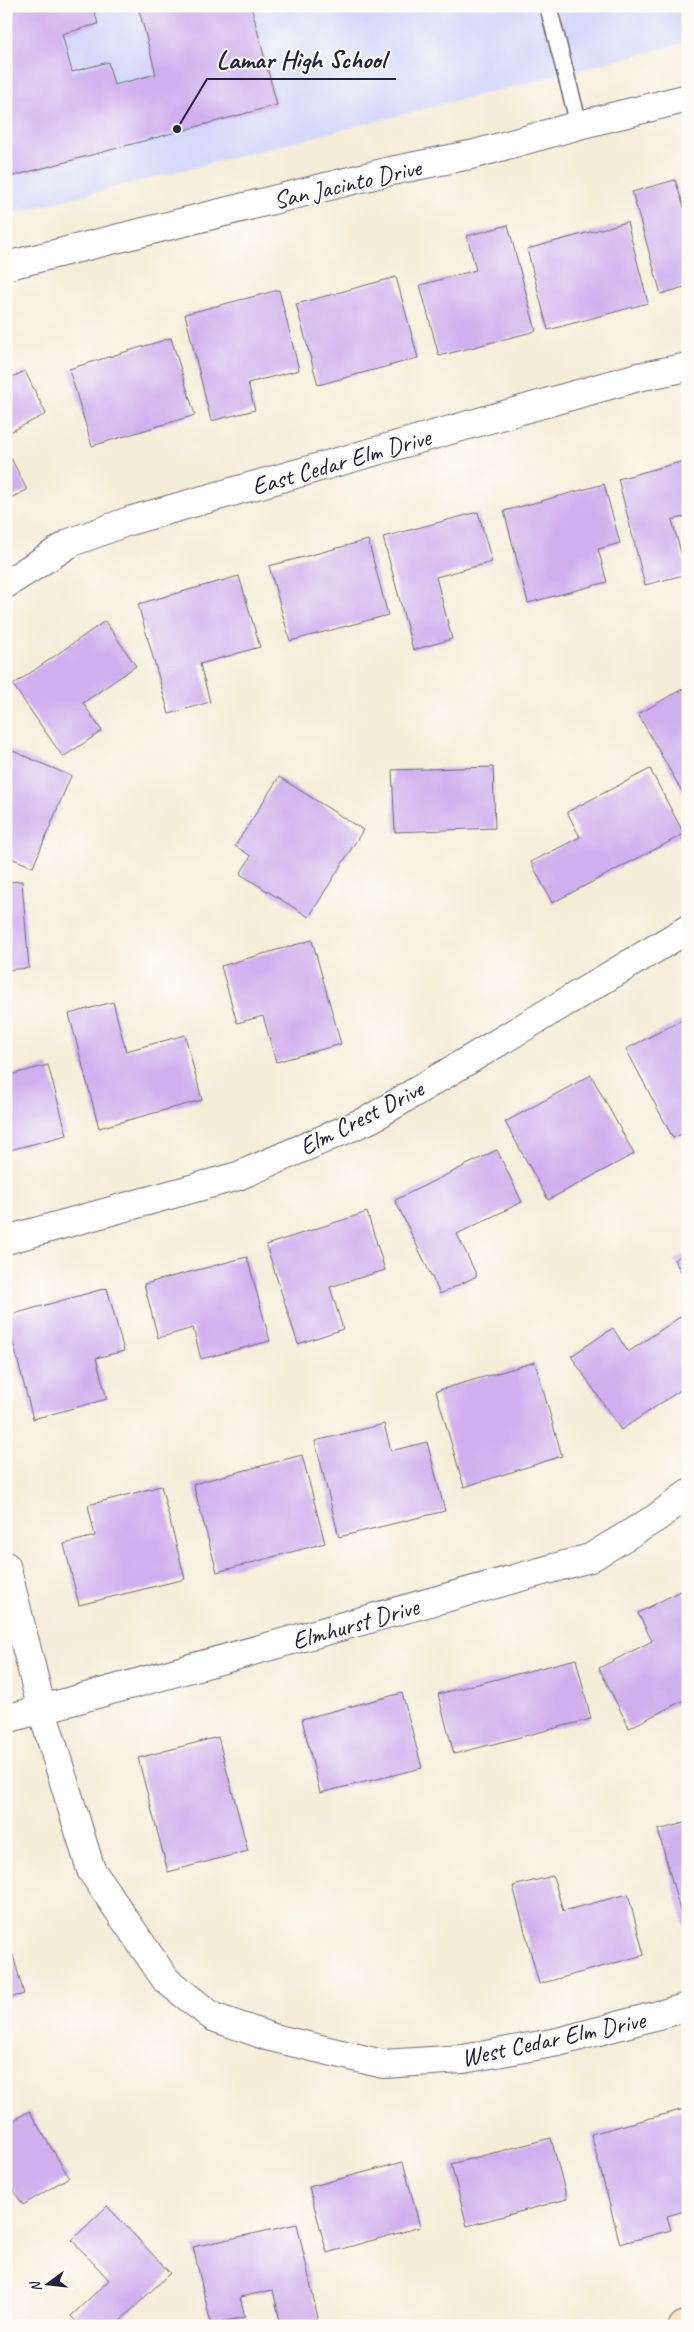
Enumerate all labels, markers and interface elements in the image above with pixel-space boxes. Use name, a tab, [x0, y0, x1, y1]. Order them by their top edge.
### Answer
callout: Lamar High School	[207, 38, 396, 79]
text: Lamar High School	[217, 43, 391, 76]
street label: San Jacinto Drive	[270, 151, 426, 216]
street label: East Cedar Elm Drive	[248, 421, 436, 503]
street label: Elm Crest Drive	[294, 1072, 431, 1163]
street label: Elmhurst Drive	[288, 1590, 424, 1657]
street label: West Cedar Elm Drive	[458, 2004, 650, 2074]
north arrow	[22, 2260, 72, 2310]
text: N	[26, 2279, 45, 2294]

